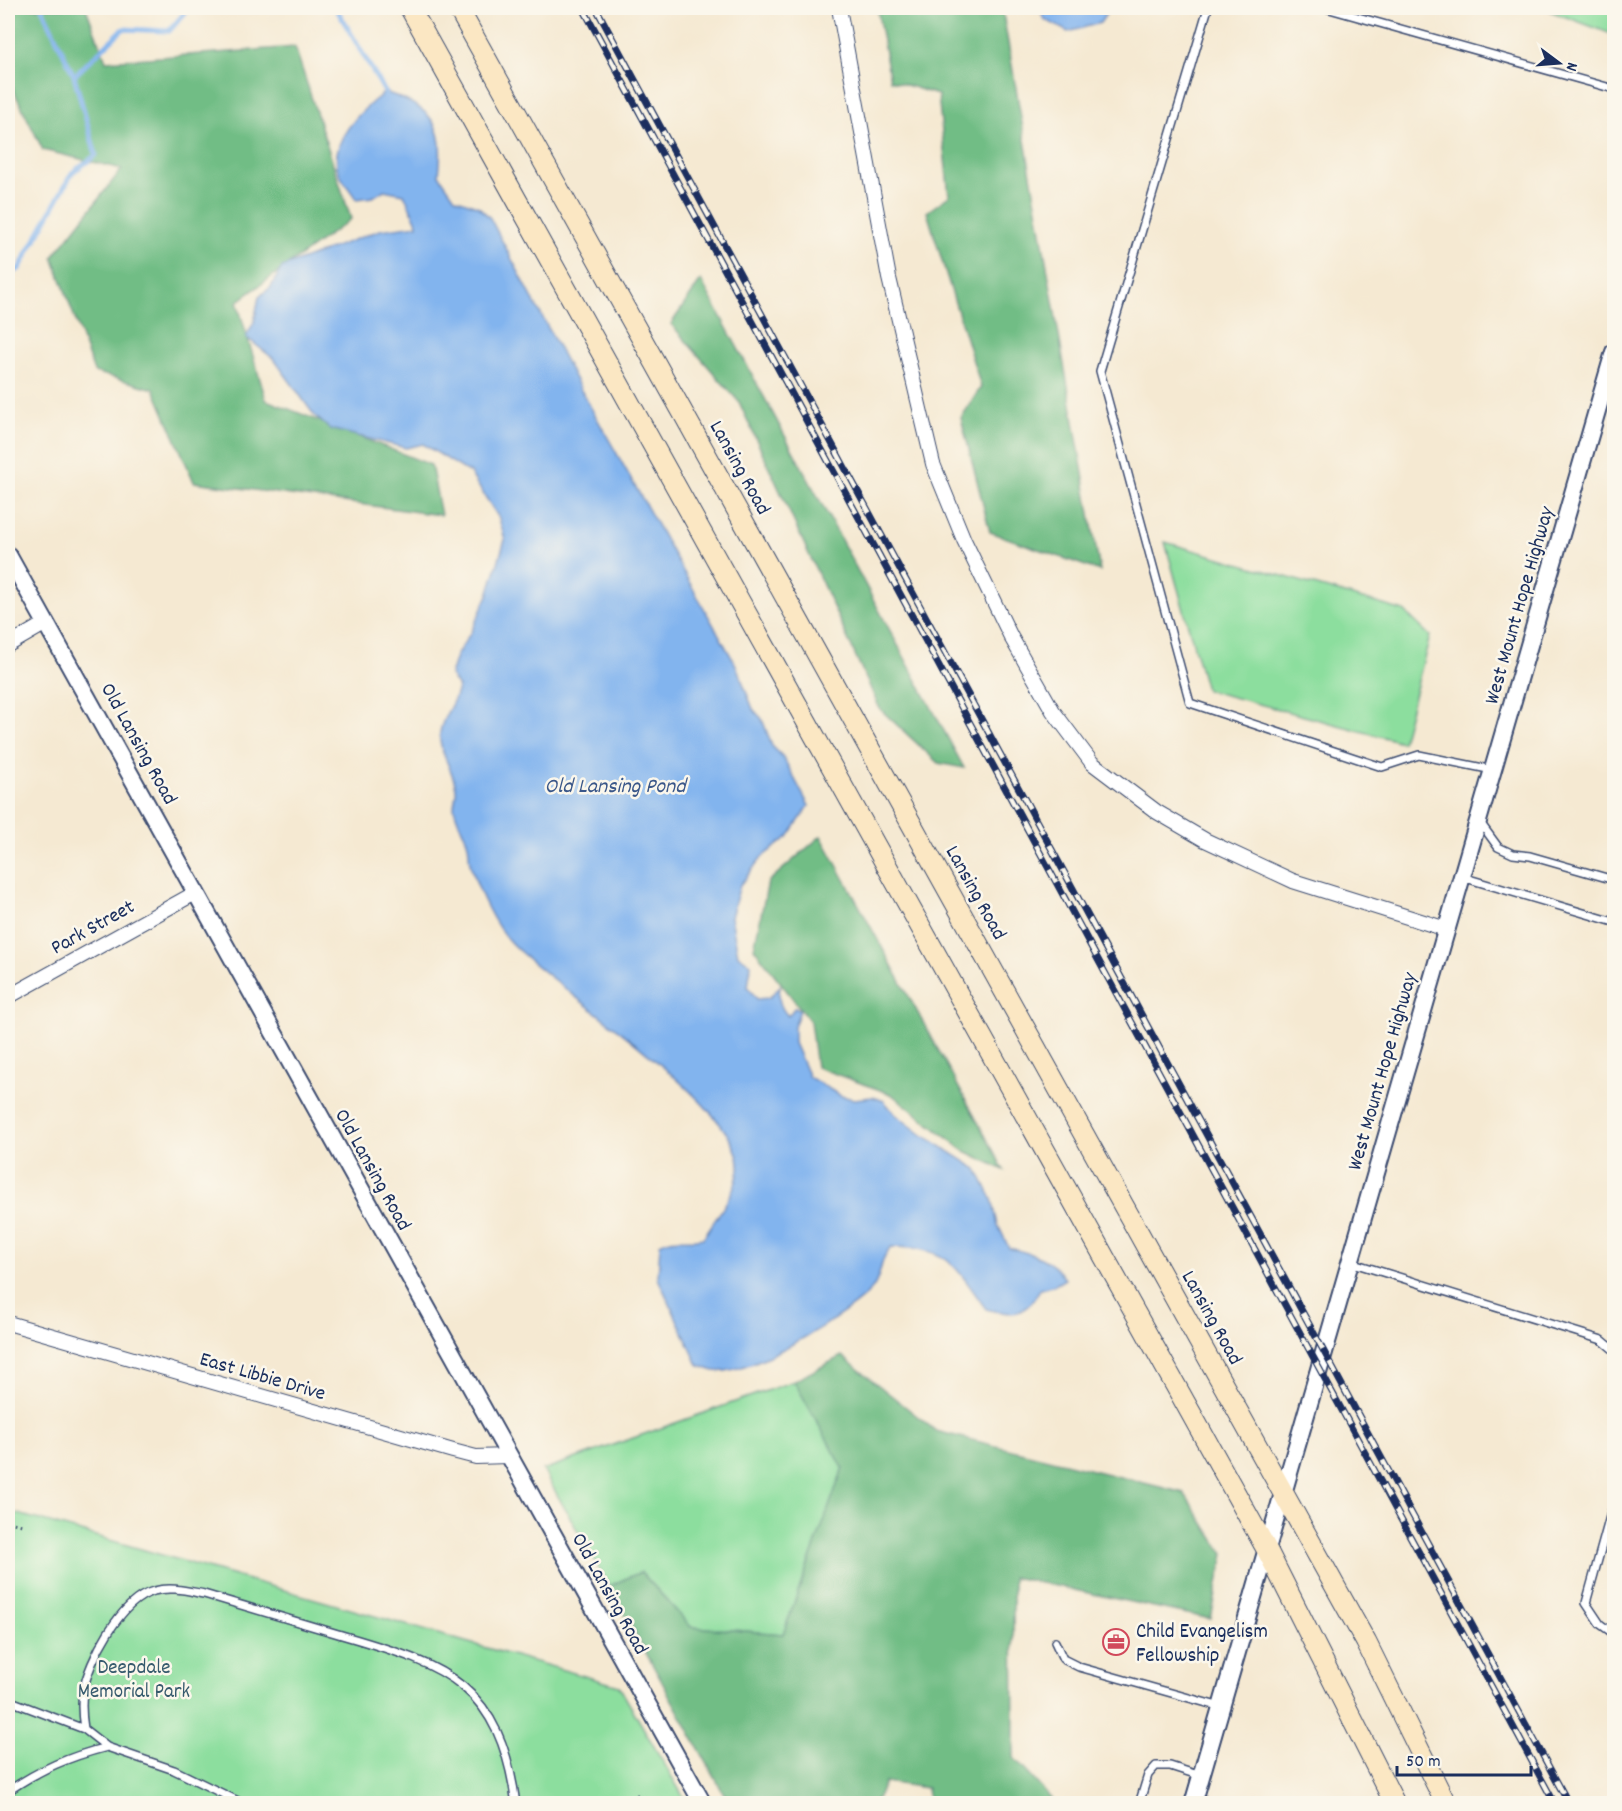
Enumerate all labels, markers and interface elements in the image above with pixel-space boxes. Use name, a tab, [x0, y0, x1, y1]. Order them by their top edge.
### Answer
north arrow	[1529, 33, 1589, 93]
text: N	[1559, 59, 1583, 74]
street label: Lansing Road	[700, 416, 777, 521]
street label: West Mount Hope Highway	[1478, 503, 1564, 708]
street label: Old Lansing Road	[91, 678, 183, 811]
water label: Old Lansing Pond	[544, 772, 688, 803]
street label: Lansing Road	[936, 841, 1013, 946]
street label: Park Street	[46, 893, 141, 964]
street label: West Mount Hope Highway	[1341, 969, 1427, 1174]
street label: Old Lansing Road	[325, 1104, 417, 1237]
street label: Lansing Road	[1172, 1266, 1249, 1371]
street label: East Libbie Drive	[196, 1346, 329, 1410]
street label: Old Lansing Road	[562, 1528, 654, 1661]
place label: Child Evangelism Fellowship	[1136, 1618, 1268, 1672]
office icon: Child Evangelism Fellowship	[1101, 1627, 1131, 1657]
park label: Deepdale Memorial Park	[78, 1654, 190, 1708]
scale bar	[1397, 1739, 1530, 1777]
text: 50 m	[1406, 1750, 1441, 1775]

